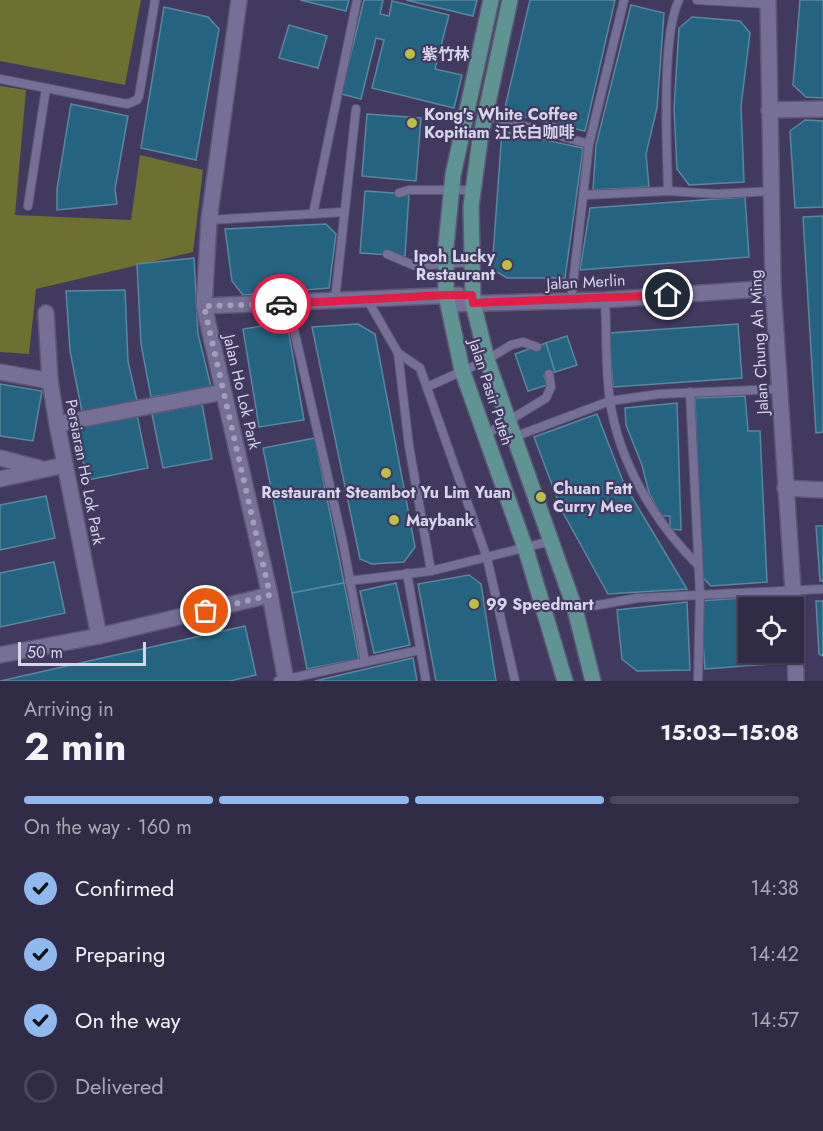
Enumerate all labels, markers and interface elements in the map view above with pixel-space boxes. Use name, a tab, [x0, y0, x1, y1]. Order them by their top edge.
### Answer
place label: 紫竹林	[422, 43, 470, 66]
marker: 紫竹林	[403, 47, 417, 61]
place label: Kong's White Coffee Kopitiam 江氏白咖啡	[424, 103, 578, 144]
marker: Kong's White Coffee Kopitiam 江氏白咖啡	[405, 116, 419, 130]
place label: Ipoh Lucky Restaurant	[414, 245, 496, 286]
marker: Ipoh Lucky Restaurant	[500, 258, 514, 272]
street label: Jalan Merlin	[544, 268, 626, 296]
pin	[642, 269, 693, 320]
street label: Jalan Chung Ah Ming	[744, 269, 774, 417]
courier	[251, 274, 311, 334]
icon: home	[651, 278, 684, 311]
icon: car	[265, 288, 298, 321]
street label: Jalan Ho Lok Park	[217, 330, 267, 453]
street label: Jalan Pasir Puteh	[462, 334, 519, 448]
street label: Persiaran Ho Lok Park	[60, 397, 111, 548]
marker: Restaurant Steambot Yu Lim Yuan	[379, 466, 393, 480]
place label: Chuan Fatt Curry Mee	[553, 477, 633, 518]
place label: Restaurant Steambot Yu Lim Yuan	[261, 481, 511, 504]
marker: Chuan Fatt Curry Mee	[534, 490, 548, 504]
place label: Maybank	[406, 509, 475, 532]
marker: Maybank	[387, 513, 401, 527]
pin	[180, 585, 231, 636]
place label: 99 Speedmart	[486, 593, 595, 616]
icon: bag	[189, 594, 222, 627]
marker: 99 Speedmart	[467, 597, 481, 611]
map controls	[738, 597, 804, 663]
button: locate	[738, 597, 804, 663]
scale bar	[18, 639, 146, 666]
text: 50 m	[27, 641, 63, 664]
text: Arriving in	[24, 695, 114, 724]
text: 15:03–15:08	[660, 716, 799, 748]
text: 2 min	[24, 718, 126, 775]
text: On the way · 160 m	[24, 813, 192, 842]
icon: check	[24, 872, 57, 905]
text: Confirmed	[75, 872, 174, 904]
text: 14:38	[751, 874, 799, 903]
icon: check	[24, 938, 57, 971]
text: Preparing	[75, 938, 166, 970]
text: 14:42	[749, 940, 799, 969]
icon: check	[24, 1004, 57, 1037]
text: On the way	[75, 1004, 180, 1036]
text: 14:57	[751, 1006, 799, 1035]
text: Delivered	[75, 1070, 164, 1102]

